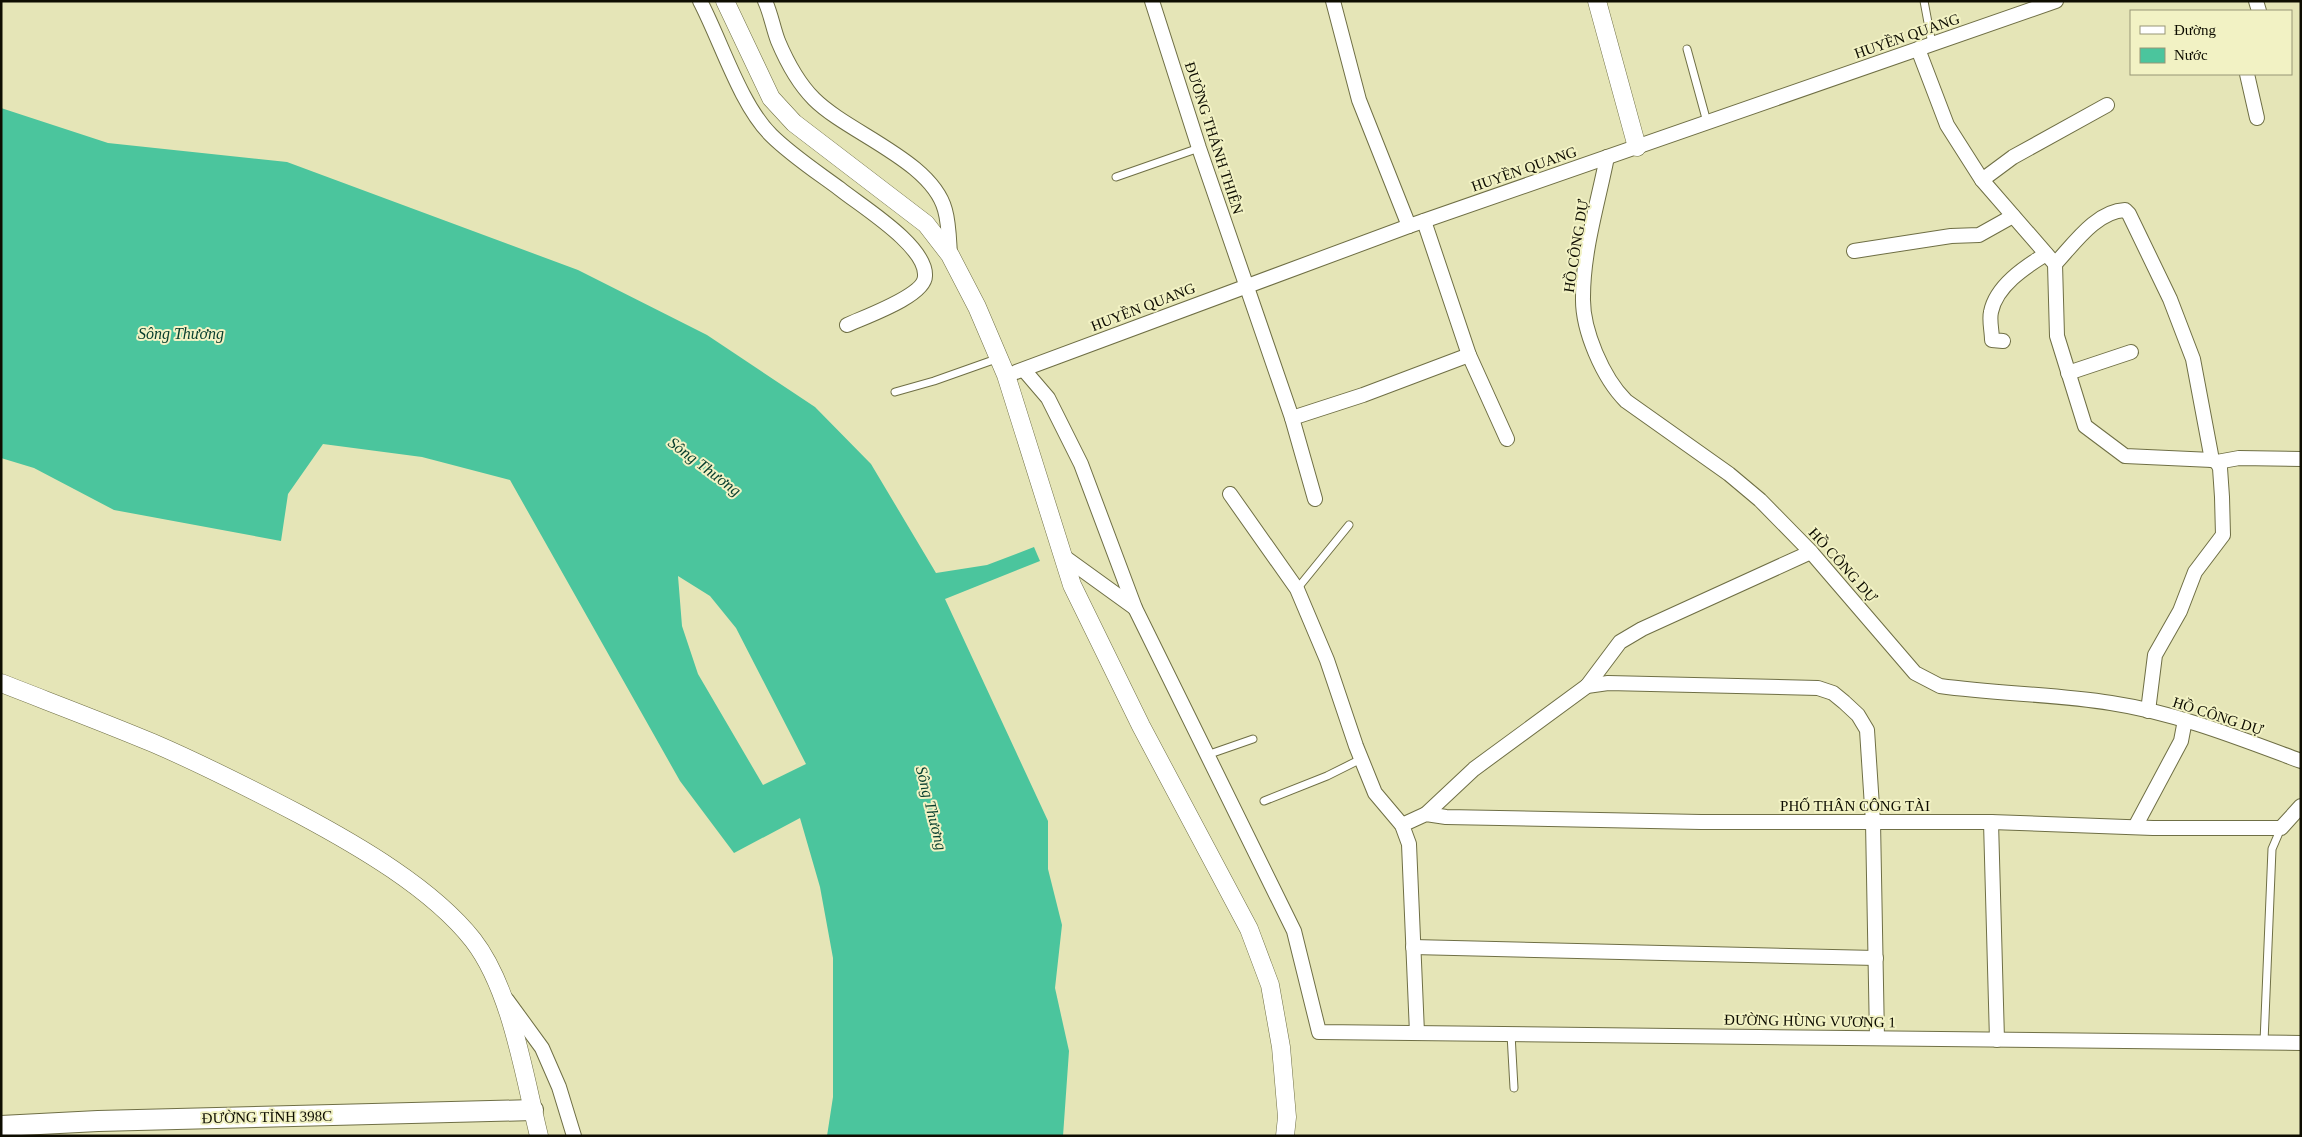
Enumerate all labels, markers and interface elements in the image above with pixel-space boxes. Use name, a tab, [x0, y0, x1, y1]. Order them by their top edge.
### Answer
street label: HUYỀN QUANG	[1852, 10, 1962, 62]
legend	[2130, 10, 2292, 75]
text: Đường	[2174, 22, 2216, 38]
text: Nước	[2174, 47, 2208, 63]
street label: ĐƯỜNG THÁNH THIÊN	[1182, 60, 1246, 216]
street label: HUYỀN QUANG	[1469, 143, 1579, 195]
street label: HỒ CÔNG DỰ	[1560, 198, 1591, 294]
street label: HUYỀN QUANG	[1089, 280, 1198, 334]
water label: Sông Thương	[138, 325, 224, 343]
water label: Sông Thương	[665, 434, 744, 500]
street label: HỒ CÔNG DỰ	[1806, 524, 1881, 606]
street label: HỒ CÔNG DỰ	[2171, 693, 2266, 738]
water label: Sông Thương	[912, 764, 950, 852]
street label: PHỐ THÂN CÔNG TÀI	[1780, 797, 1930, 814]
street label: ĐƯỜNG HÙNG VƯƠNG 1	[1724, 1012, 1896, 1030]
street label: ĐƯỜNG TỈNH 398C	[202, 1108, 332, 1126]

